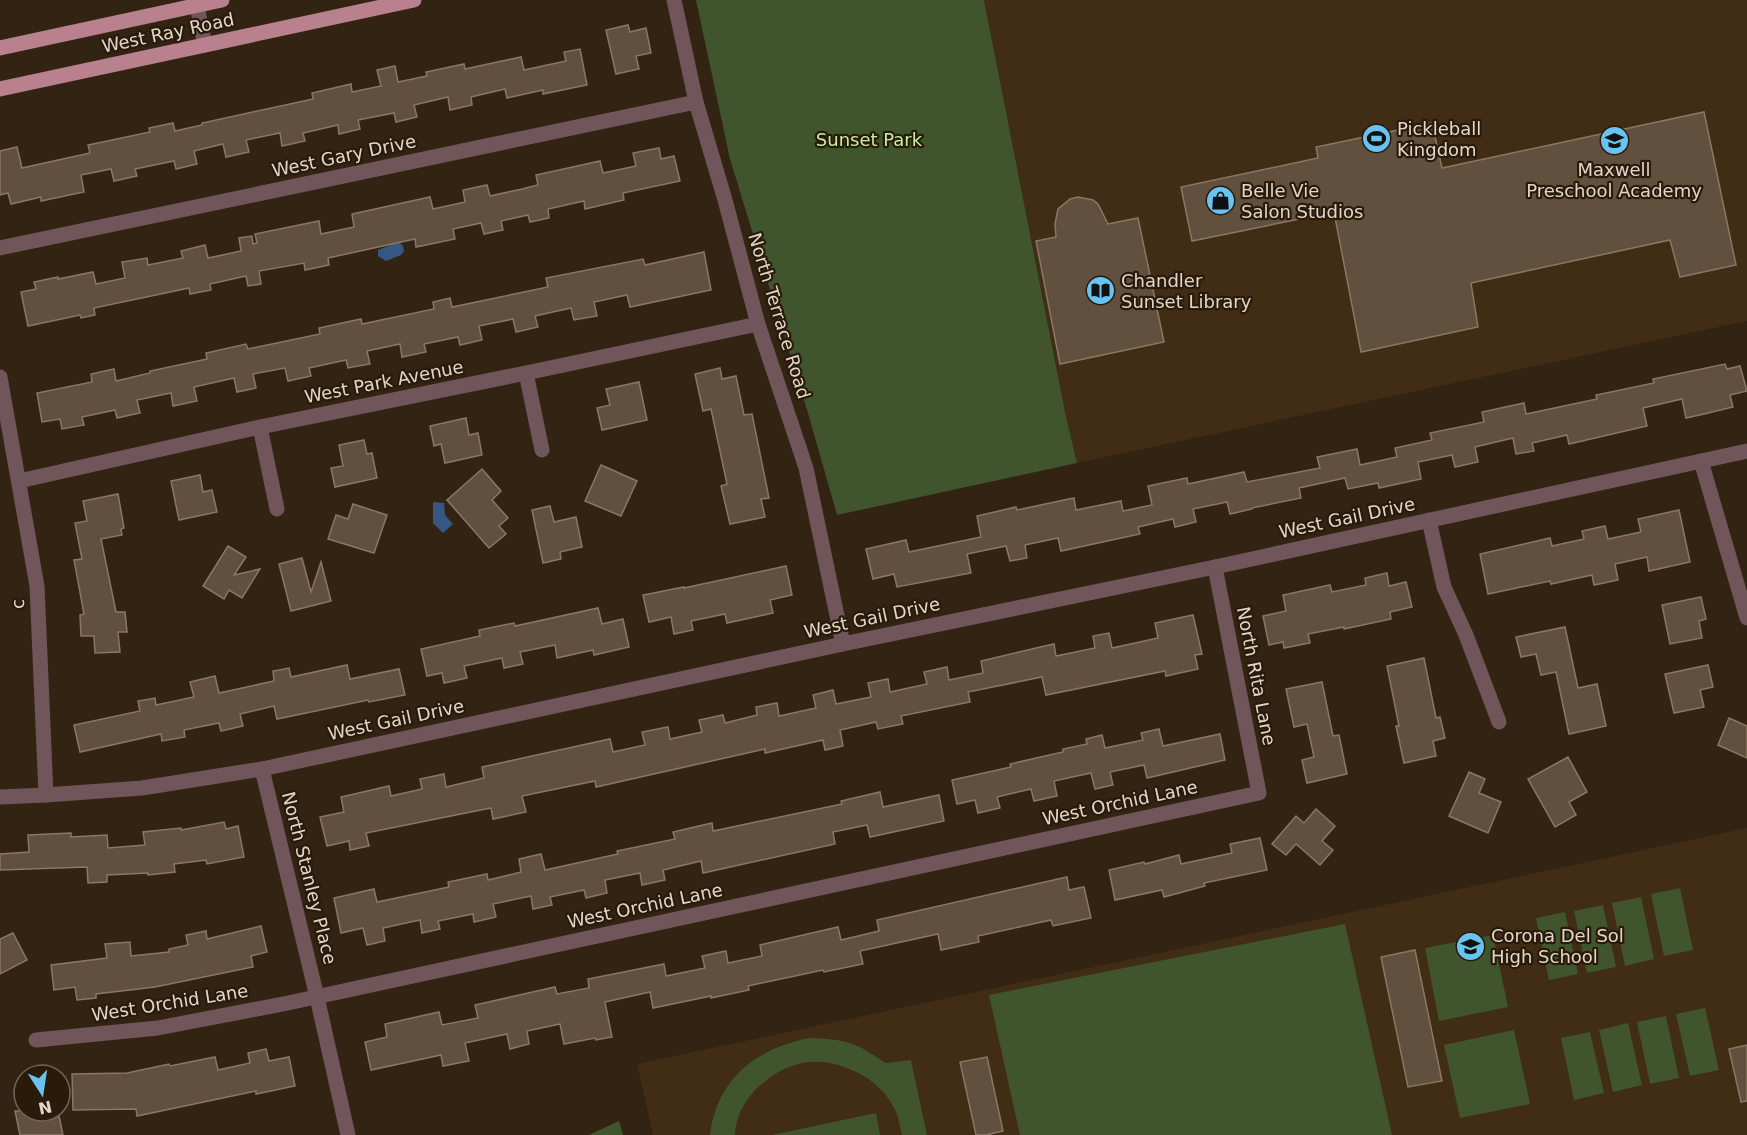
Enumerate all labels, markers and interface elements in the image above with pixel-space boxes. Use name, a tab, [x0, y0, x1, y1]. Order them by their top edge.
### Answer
street label: West Ray Road	[100, 8, 236, 57]
place label: Pickleball Kingdom	[1397, 118, 1481, 160]
sports icon: Pickleball Kingdom	[1360, 123, 1392, 155]
school or university icon: Maxwell Preschool Academy	[1598, 125, 1630, 157]
park label: Sunset Park	[816, 129, 923, 150]
street label: West Gary Drive	[270, 130, 418, 181]
place label: Maxwell Preschool Academy	[1526, 159, 1702, 201]
place label: Belle Vie Salon Studios	[1241, 180, 1363, 222]
shop icon: Belle Vie Salon Studios	[1204, 185, 1236, 217]
street label: North Terrace Road	[744, 230, 815, 401]
place label: Chandler Sunset Library	[1121, 270, 1252, 312]
library icon: Chandler Sunset Library	[1084, 275, 1116, 307]
street label: West Park Avenue	[303, 356, 465, 407]
street label: West Gail Drive	[1277, 493, 1417, 542]
street label: West Gail Drive	[802, 593, 942, 642]
street label: c	[7, 599, 28, 609]
street label: North Rita Lane	[1233, 605, 1280, 747]
street label: West Gail Drive	[326, 695, 466, 744]
street label: West Orchid Lane	[1040, 776, 1199, 829]
street label: North Stanley Place	[278, 789, 341, 966]
street label: West Orchid Lane	[565, 879, 724, 932]
place label: Corona Del Sol High School	[1491, 925, 1624, 967]
school or university icon: Corona Del Sol High School	[1454, 930, 1486, 962]
street label: West Orchid Lane	[90, 980, 250, 1025]
north arrow	[12, 1063, 72, 1123]
text: N	[36, 1096, 54, 1118]

